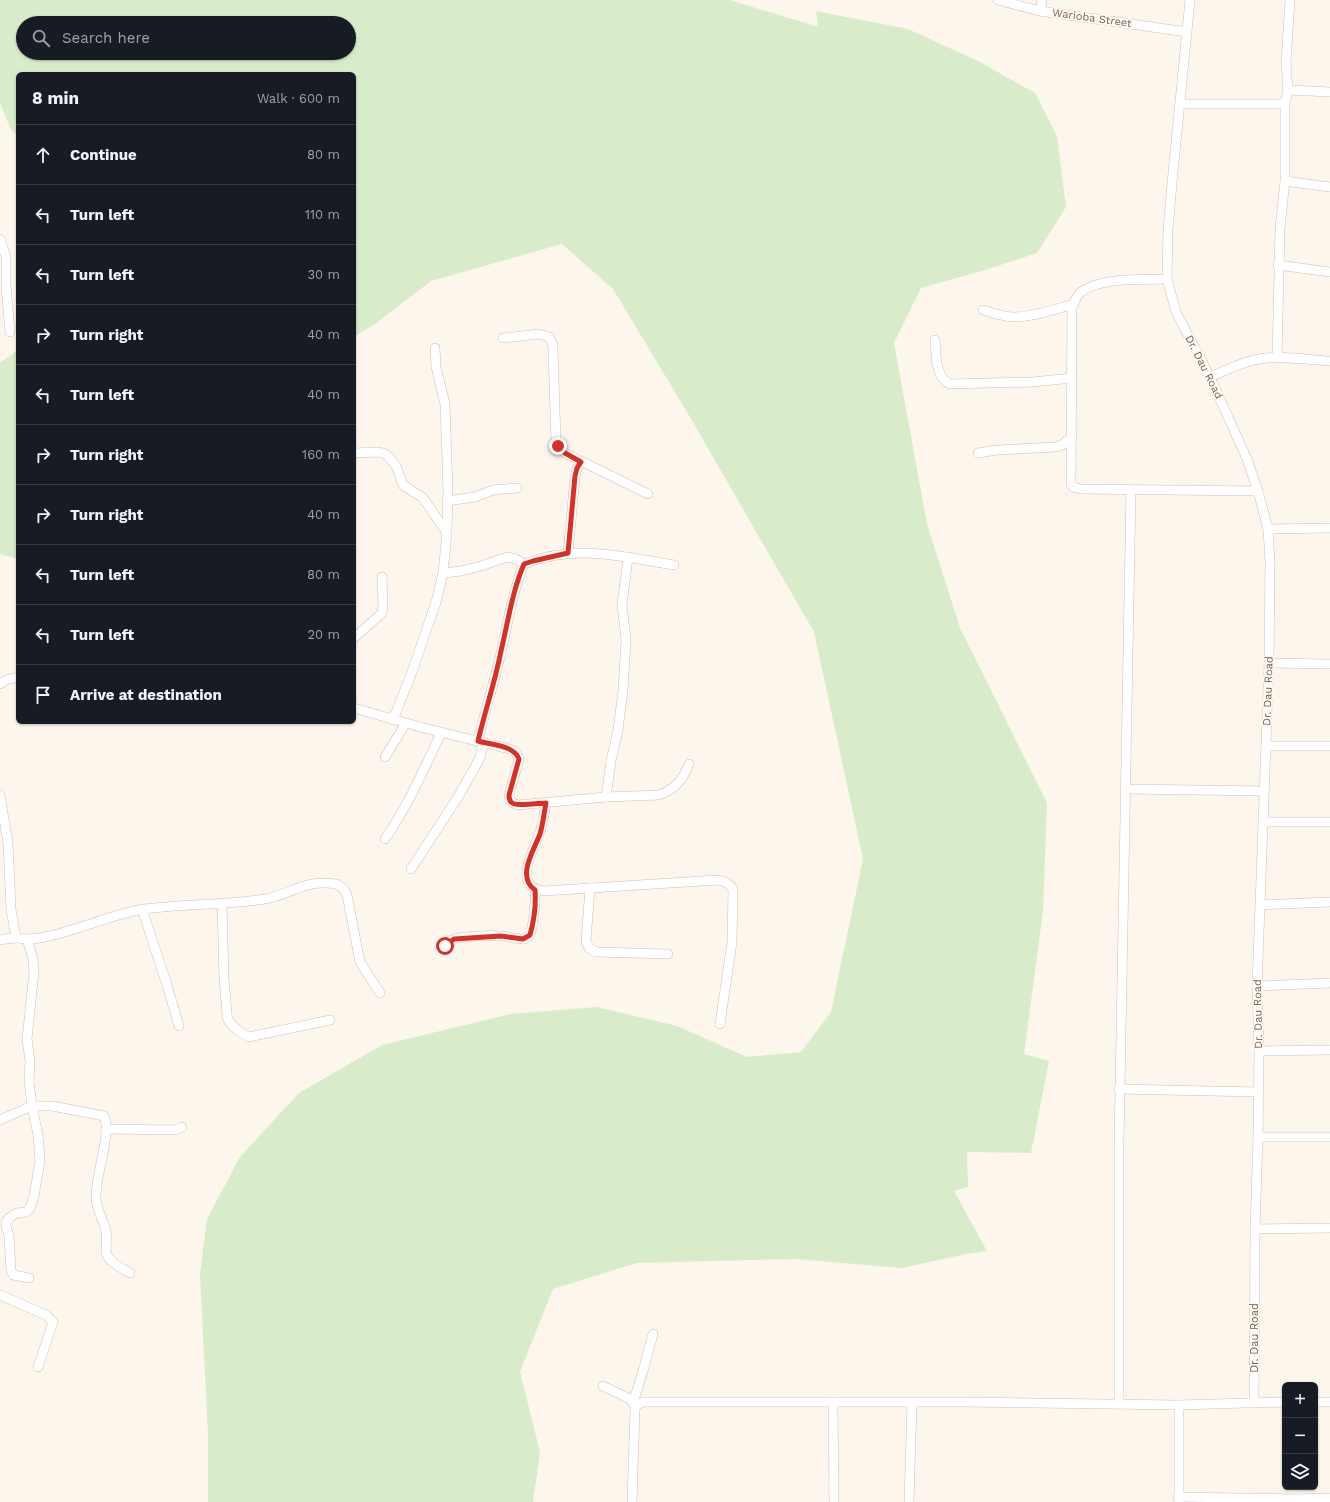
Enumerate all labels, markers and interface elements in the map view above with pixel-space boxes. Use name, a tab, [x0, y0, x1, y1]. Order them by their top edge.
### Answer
street label: Warioba Street	[1051, 6, 1133, 30]
search box	[16, 16, 356, 60]
icon: search	[30, 27, 52, 49]
text: Search here	[62, 29, 150, 47]
text: 8 min	[32, 88, 79, 108]
text: Walk · 600 m	[257, 91, 340, 106]
icon: ahead	[32, 144, 54, 166]
text: Continue	[70, 146, 137, 164]
text: 80 m	[307, 147, 340, 162]
icon: left	[32, 204, 54, 226]
text: Turn left	[70, 206, 134, 224]
text: 110 m	[305, 207, 340, 222]
icon: left	[32, 264, 54, 286]
text: Turn left	[70, 266, 134, 284]
text: 30 m	[308, 267, 340, 282]
icon: right	[32, 324, 54, 346]
text: Turn right	[70, 326, 143, 344]
text: 40 m	[307, 327, 340, 342]
street label: Dr. Dau Road	[1182, 333, 1226, 401]
icon: left	[32, 384, 54, 406]
text: Turn left	[70, 386, 134, 404]
text: 40 m	[307, 387, 340, 402]
route end	[549, 437, 567, 455]
icon: right	[32, 444, 54, 466]
text: Turn right	[70, 446, 143, 464]
text: 160 m	[302, 447, 340, 462]
icon: right	[32, 504, 54, 526]
text: Turn right	[70, 506, 143, 524]
text: 40 m	[307, 507, 340, 522]
icon: left	[32, 564, 54, 586]
text: Turn left	[70, 566, 134, 584]
text: 80 m	[307, 567, 340, 582]
icon: left	[32, 624, 54, 646]
text: Turn left	[70, 626, 134, 644]
text: 20 m	[308, 627, 340, 642]
street label: Dr. Dau Road	[1260, 656, 1276, 726]
icon: arrive	[32, 684, 54, 706]
text: Arrive at destination	[70, 686, 222, 704]
route start	[436, 937, 454, 955]
street label: Dr. Dau Road	[1251, 979, 1265, 1049]
street label: Dr. Dau Road	[1248, 1303, 1261, 1373]
map controls	[1282, 1382, 1318, 1490]
button: +	[1282, 1382, 1318, 1418]
button: −	[1282, 1418, 1318, 1454]
button: layers	[1282, 1454, 1318, 1490]

